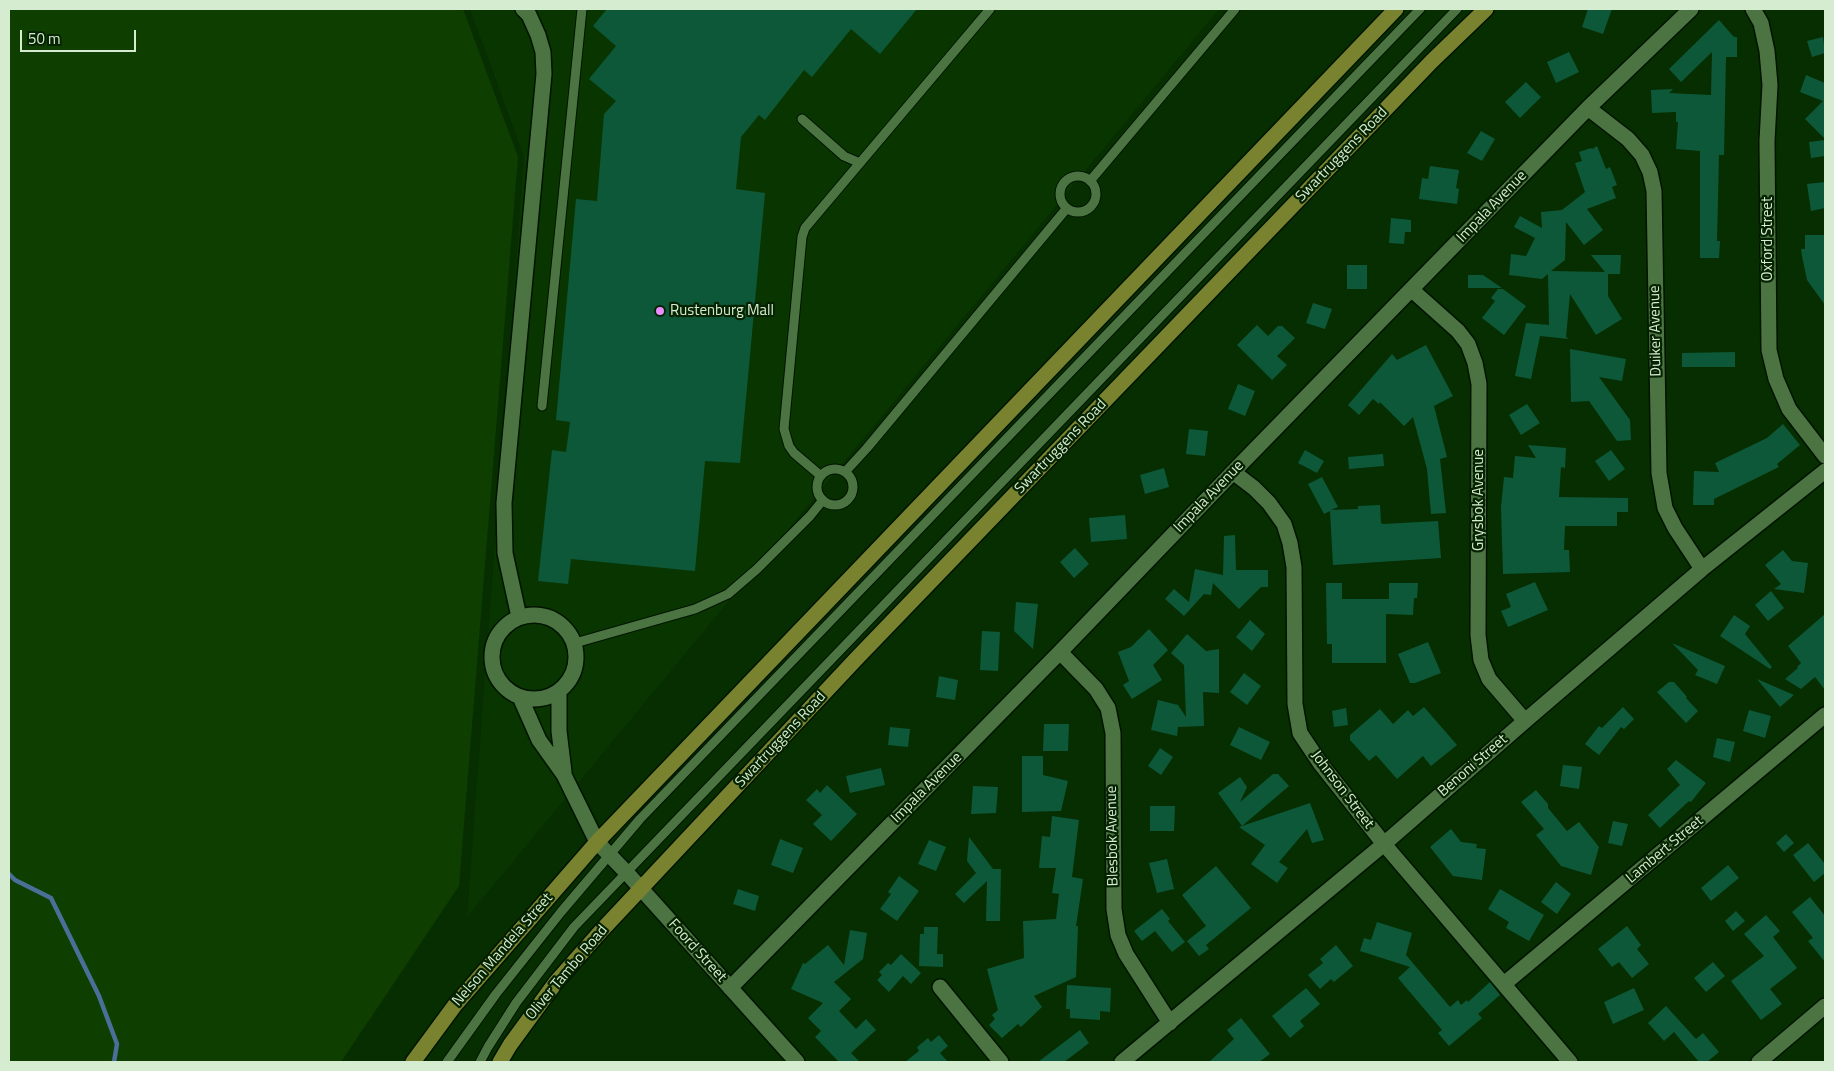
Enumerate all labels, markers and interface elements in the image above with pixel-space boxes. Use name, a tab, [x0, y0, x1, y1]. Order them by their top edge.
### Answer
scale bar	[22, 20, 139, 52]
text: 50 m	[28, 27, 61, 50]
street label: Swartruggens Road	[1292, 104, 1392, 206]
street label: Impala Avenue	[1453, 167, 1531, 247]
street label: Oxford Street	[1759, 197, 1777, 281]
street label: Duiker Avenue	[1646, 285, 1666, 377]
place label: Rustenburg Mall	[670, 302, 774, 320]
marker: Rustenburg Mall	[654, 305, 666, 317]
street label: Swartruggens Road	[1011, 396, 1111, 498]
street label: Grysbok Avenue	[1470, 449, 1488, 551]
street label: Impala Avenue	[1170, 457, 1248, 537]
street label: Swartruggens Road	[732, 688, 830, 792]
street label: Benoni Street	[1435, 731, 1511, 801]
street label: Johnson Street	[1307, 747, 1377, 833]
street label: Impala Avenue	[888, 749, 966, 827]
street label: Blesbok Avenue	[1103, 786, 1123, 886]
street label: Lambert Street	[1623, 813, 1707, 887]
street label: Nelson Mandela Street	[449, 890, 557, 1010]
street label: Foord Street	[664, 916, 730, 986]
street label: Oliver Tambo Road	[522, 922, 612, 1024]

